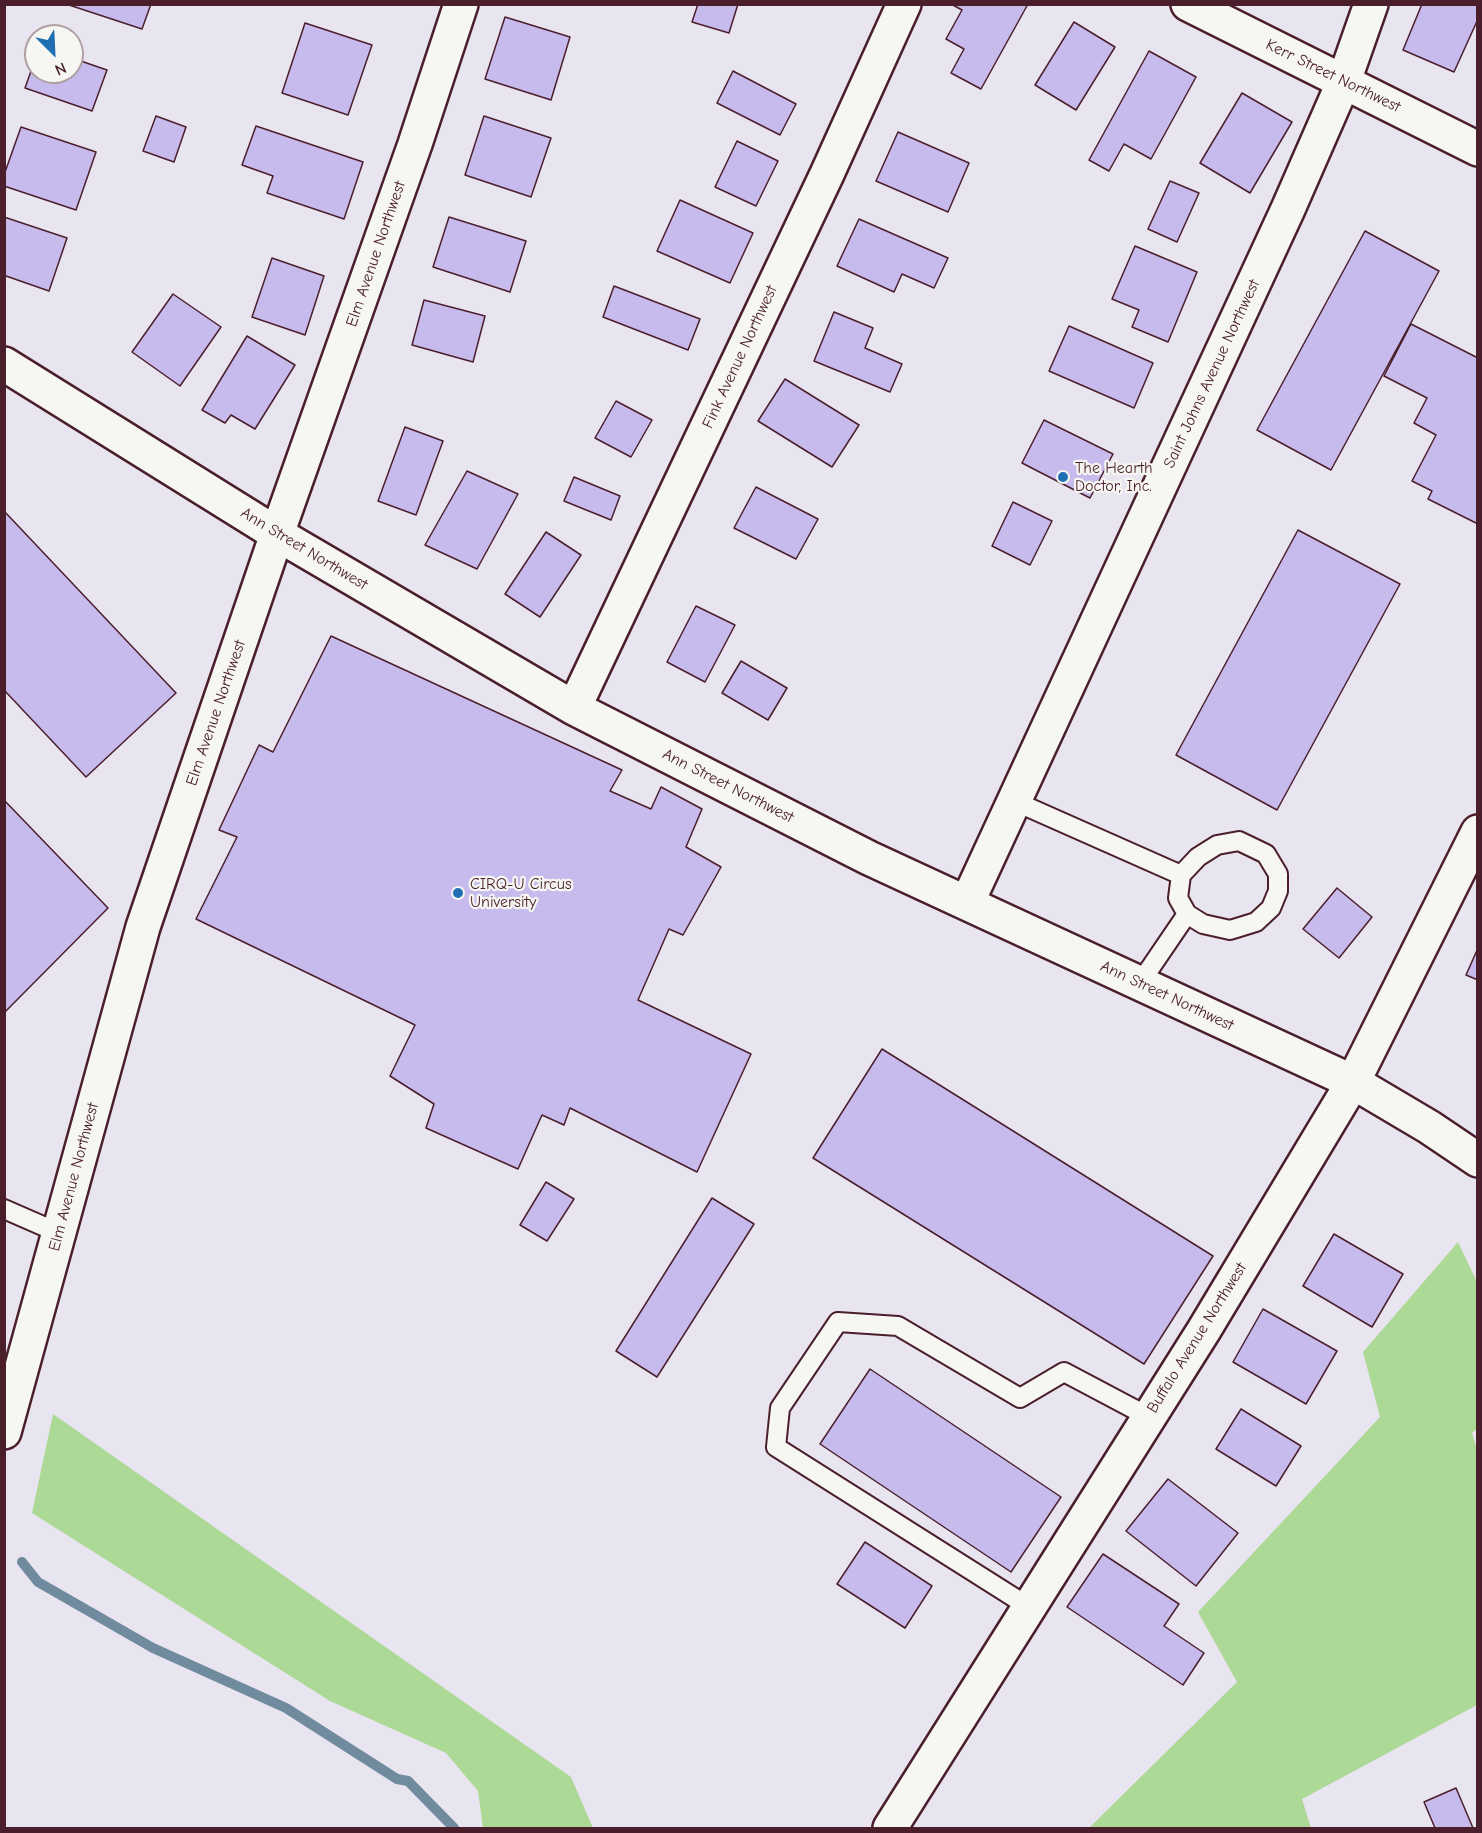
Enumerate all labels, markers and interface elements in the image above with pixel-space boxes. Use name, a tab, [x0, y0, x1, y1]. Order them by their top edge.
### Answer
north arrow	[24, 24, 84, 84]
street label: Kerr Street Northwest	[1263, 35, 1403, 117]
text: N	[52, 58, 69, 79]
street label: Elm Avenue Northwest	[342, 179, 410, 329]
street label: Saint Johns Avenue Northwest	[1160, 277, 1264, 471]
street label: Fink Avenue Northwest	[698, 282, 782, 432]
place label: The Hearth Doctor, Inc.	[1075, 458, 1153, 496]
marker: The Hearth Doctor, Inc.	[1056, 470, 1070, 484]
street label: Ann Street Northwest	[237, 503, 371, 595]
street label: Elm Avenue Northwest	[182, 638, 250, 788]
street label: Ann Street Northwest	[659, 745, 797, 827]
place label: CIRQ-U Circus University	[470, 874, 572, 912]
marker: CIRQ-U Circus University	[451, 886, 465, 900]
street label: Ann Street Northwest	[1097, 957, 1237, 1035]
street label: Elm Avenue Northwest	[45, 1101, 103, 1253]
street label: Buffalo Avenue Northwest	[1143, 1259, 1251, 1417]

